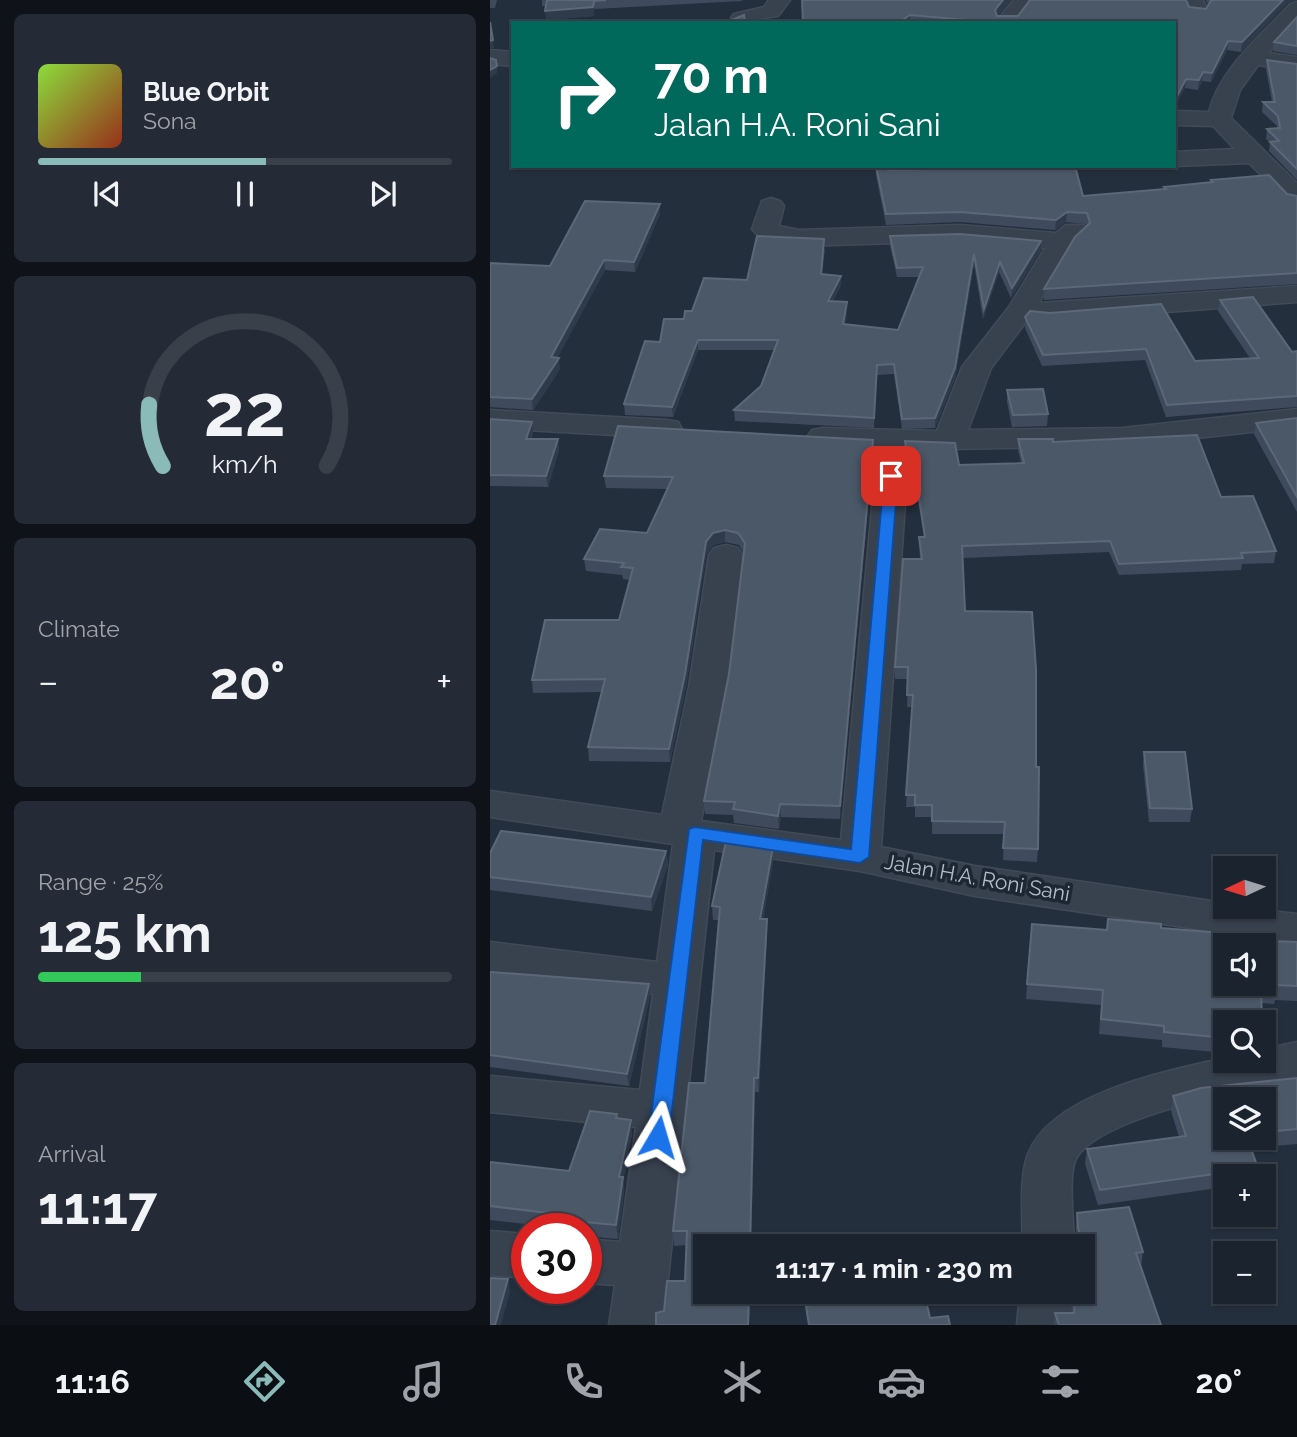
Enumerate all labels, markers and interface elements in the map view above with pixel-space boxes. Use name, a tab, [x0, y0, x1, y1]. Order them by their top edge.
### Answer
text: 70 m	[654, 47, 769, 104]
icon: right	[539, 49, 630, 140]
text: Blue Orbit	[143, 77, 270, 107]
text: Jalan H.A. Roni Sani	[654, 106, 941, 143]
text: Sona	[143, 107, 197, 134]
icon: previous	[88, 175, 126, 213]
icon: pause	[226, 175, 264, 213]
icon: next	[364, 175, 402, 213]
text: 22	[204, 369, 286, 454]
pin	[861, 446, 921, 506]
text: km/h	[212, 449, 278, 479]
icon: arrive	[872, 457, 910, 495]
text: Climate	[38, 615, 120, 642]
text: 20°	[210, 650, 285, 711]
text: −	[38, 659, 58, 704]
text: +	[436, 659, 452, 704]
street label: Jalan H.A. Roni Sani	[882, 849, 1072, 906]
north arrow	[1213, 856, 1276, 919]
map controls	[1213, 856, 1276, 1304]
text: Range · 25%	[38, 868, 164, 895]
text: 125 km	[38, 903, 212, 964]
button: sound	[1213, 933, 1276, 996]
button: search	[1213, 1010, 1276, 1073]
button: layers	[1213, 1087, 1276, 1150]
position arrow	[621, 1100, 695, 1174]
text: Arrival	[38, 1140, 105, 1167]
button: +	[1213, 1164, 1276, 1227]
text: 11:17	[38, 1175, 157, 1236]
speed limit sign: 30	[511, 1213, 602, 1304]
button: −	[1213, 1241, 1276, 1304]
text: 11:17 · 1 min · 230 m	[775, 1254, 1013, 1284]
icon: directions	[240, 1357, 289, 1406]
icon: music	[399, 1357, 448, 1406]
icon: phone	[559, 1357, 608, 1406]
icon: climate	[718, 1357, 767, 1406]
icon: car	[877, 1357, 926, 1406]
icon: filters	[1036, 1357, 1085, 1406]
text: 11:16	[55, 1363, 130, 1400]
text: 20°	[1196, 1363, 1242, 1400]

